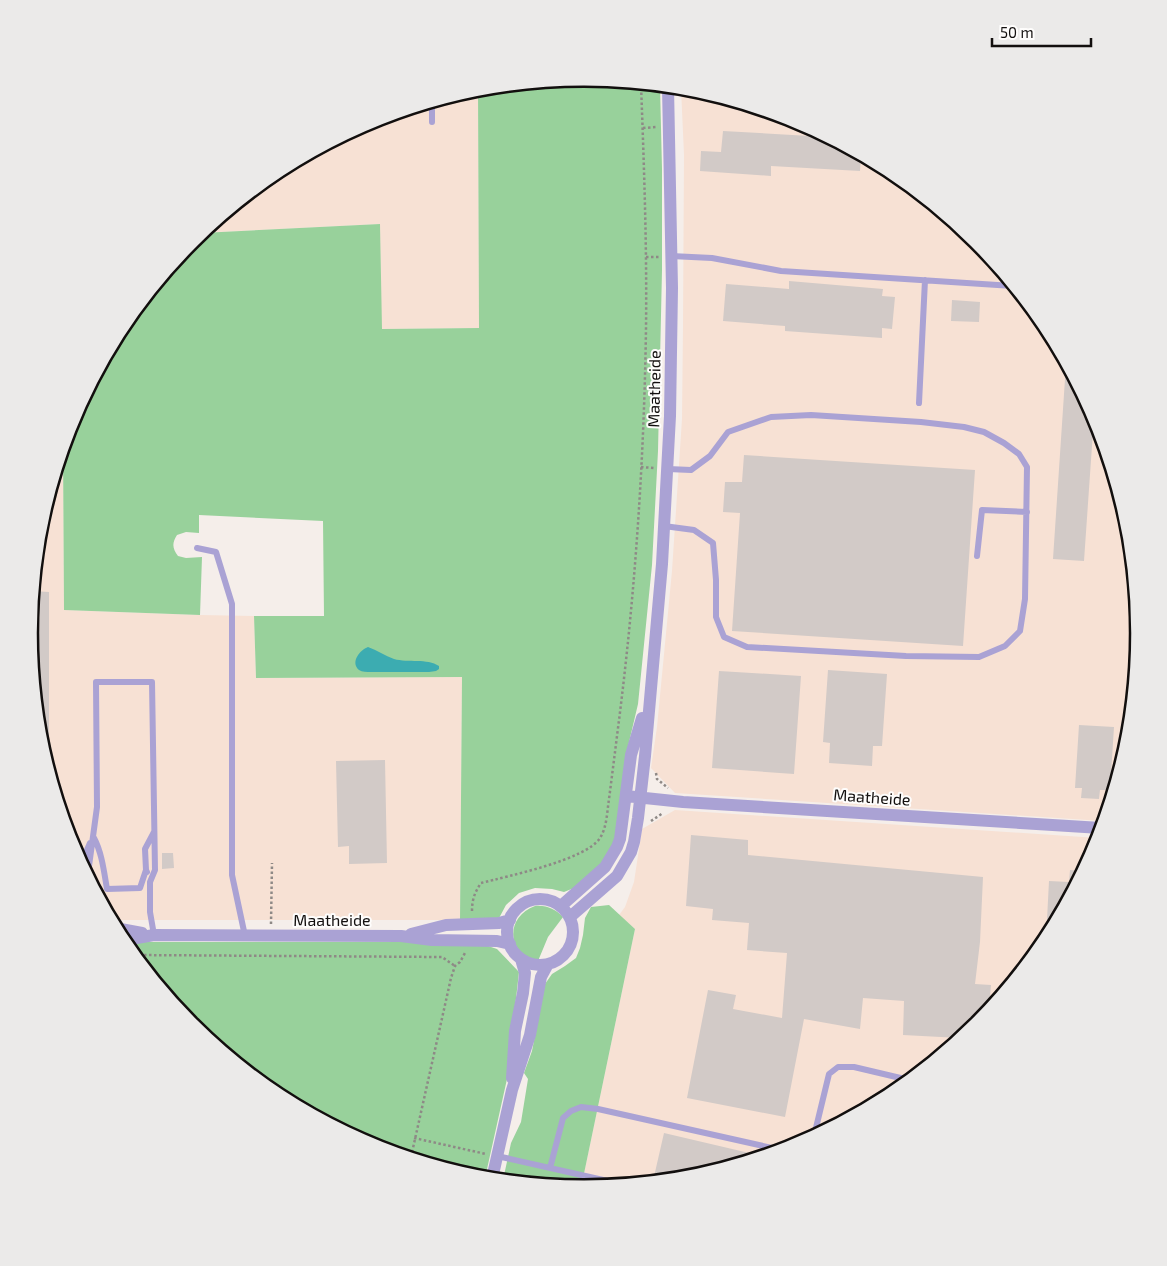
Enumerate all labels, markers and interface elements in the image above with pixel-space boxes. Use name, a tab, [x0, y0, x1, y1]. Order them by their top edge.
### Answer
scale bar	[992, 15, 1091, 47]
text: 50 m	[1000, 23, 1034, 41]
street label: Maatheide	[643, 350, 664, 428]
street label: Maatheide	[833, 784, 911, 809]
street label: Maatheide	[293, 910, 371, 929]

